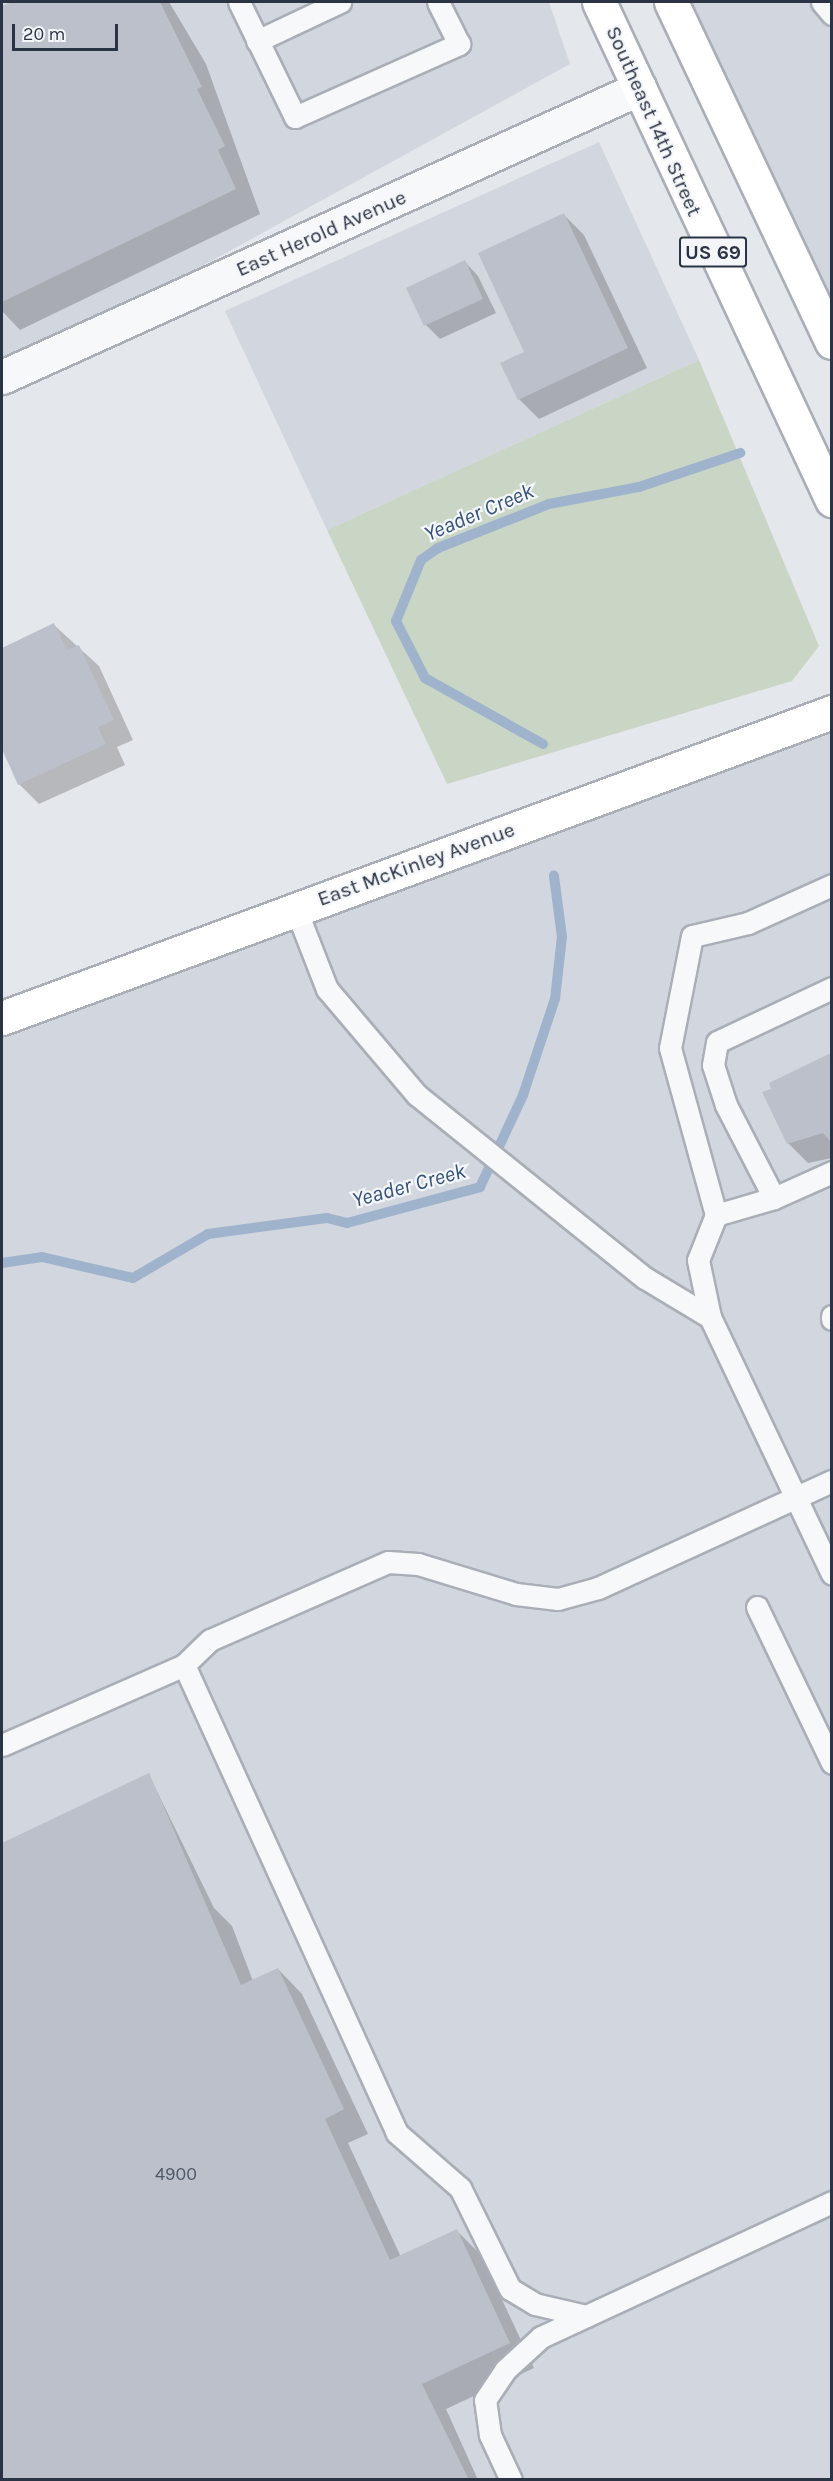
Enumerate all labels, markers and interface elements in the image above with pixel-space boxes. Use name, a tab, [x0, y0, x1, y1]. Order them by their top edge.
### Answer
scale bar	[15, 12, 122, 50]
street label: Southeast 14th Street	[601, 22, 707, 220]
text: 20 m	[23, 23, 65, 45]
street label: East Herold Avenue	[232, 184, 410, 282]
road number: US 69	[678, 235, 748, 269]
water label: Yeader Creek	[420, 478, 538, 548]
street label: East McKinley Avenue	[314, 817, 518, 911]
water label: Yeader Creek	[349, 1158, 469, 1214]
house number: 4900	[155, 2163, 197, 2185]

